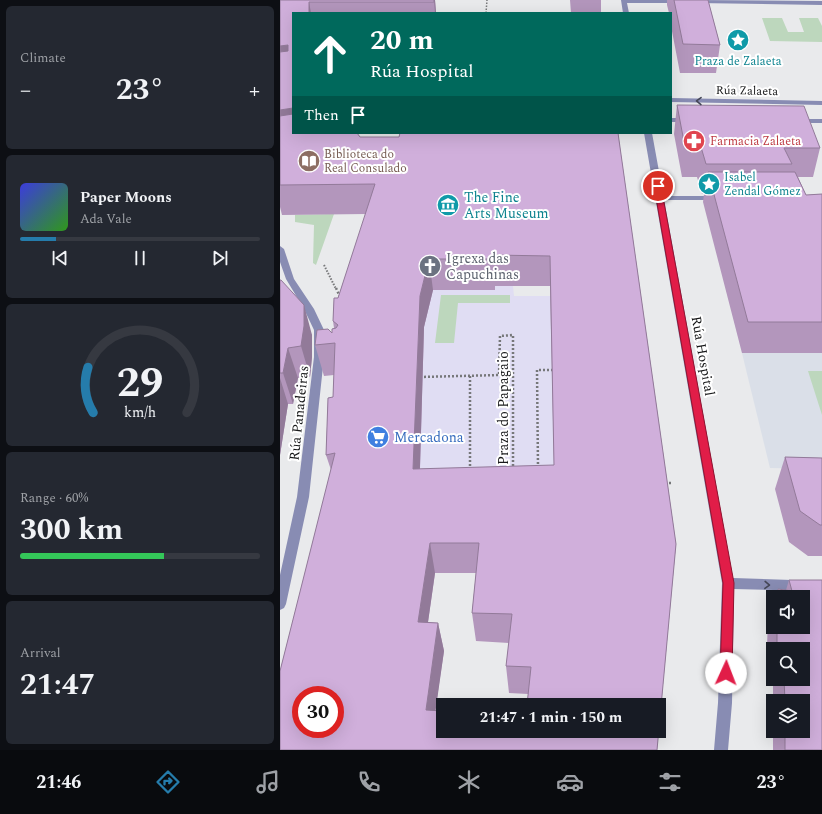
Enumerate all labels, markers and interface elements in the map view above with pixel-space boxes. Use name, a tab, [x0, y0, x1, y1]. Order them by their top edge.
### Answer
text: 20 m	[370, 19, 434, 62]
place icon: Praza de Zalaeta	[725, 27, 751, 53]
icon: ahead	[304, 28, 356, 80]
text: Climate	[20, 48, 66, 68]
place label: Praza de Zalaeta	[694, 52, 782, 71]
text: Rúa Hospital	[370, 58, 474, 85]
text: 23°	[116, 67, 164, 113]
text: −	[20, 74, 31, 107]
text: +	[249, 74, 260, 107]
street label: Rúa Zalaeta	[716, 81, 778, 101]
one-way arrow	[696, 97, 702, 105]
text: Then	[304, 104, 339, 127]
icon: arrive	[347, 104, 369, 126]
pharmacy icon: Farmacia Zalaeta	[681, 128, 707, 154]
place label: Farmacia Zalaeta	[710, 132, 801, 151]
place label: Biblioteca do Real Consulado	[324, 145, 407, 178]
library icon: Biblioteca do Real Consulado	[296, 148, 322, 174]
place label: Isabel Zendal Gómez	[724, 168, 801, 201]
pin	[641, 169, 675, 203]
place icon: Isabel Zendal Gómez	[696, 171, 722, 197]
icon: arrive	[647, 175, 669, 197]
text: Paper Moons	[80, 186, 172, 209]
place label: The Fine Arts Museum	[464, 187, 549, 224]
museum icon: The Fine Arts Museum	[435, 192, 461, 218]
text: Ada Vale	[80, 209, 132, 229]
icon: previous	[49, 247, 71, 269]
icon: pause	[129, 247, 151, 269]
icon: next	[209, 247, 231, 269]
place label: Igrexa das Capuchinas	[446, 248, 519, 285]
church icon: Igrexa das Capuchinas	[417, 253, 443, 279]
street label: Rúa Hospital	[686, 314, 720, 398]
street label: Praza do Papagaio	[493, 351, 514, 465]
text: 29	[117, 352, 163, 415]
street label: Rúa Panadeiras	[284, 364, 314, 462]
text: km/h	[124, 402, 156, 424]
supermarket icon: Mercadona	[365, 424, 391, 450]
place label: Mercadona	[394, 427, 464, 448]
text: Range · 60%	[20, 488, 88, 508]
text: 300 km	[20, 507, 123, 553]
one-way arrow	[764, 580, 770, 589]
map controls	[766, 590, 810, 738]
button: sound	[766, 590, 810, 634]
button: search	[766, 642, 810, 686]
text: Arrival	[20, 643, 61, 663]
position arrow	[705, 652, 747, 694]
text: 21:47	[20, 662, 95, 708]
speed limit sign: 30	[292, 686, 344, 738]
button: layers	[766, 694, 810, 738]
text: 21:47 · 1 min · 150 m	[480, 706, 622, 729]
icon: directions	[154, 768, 182, 796]
icon: music	[254, 768, 282, 796]
icon: phone	[355, 768, 383, 796]
icon: climate	[455, 768, 483, 796]
icon: car	[556, 768, 584, 796]
icon: filters	[656, 768, 684, 796]
text: 21:46	[36, 769, 81, 796]
text: 23°	[757, 769, 786, 796]

